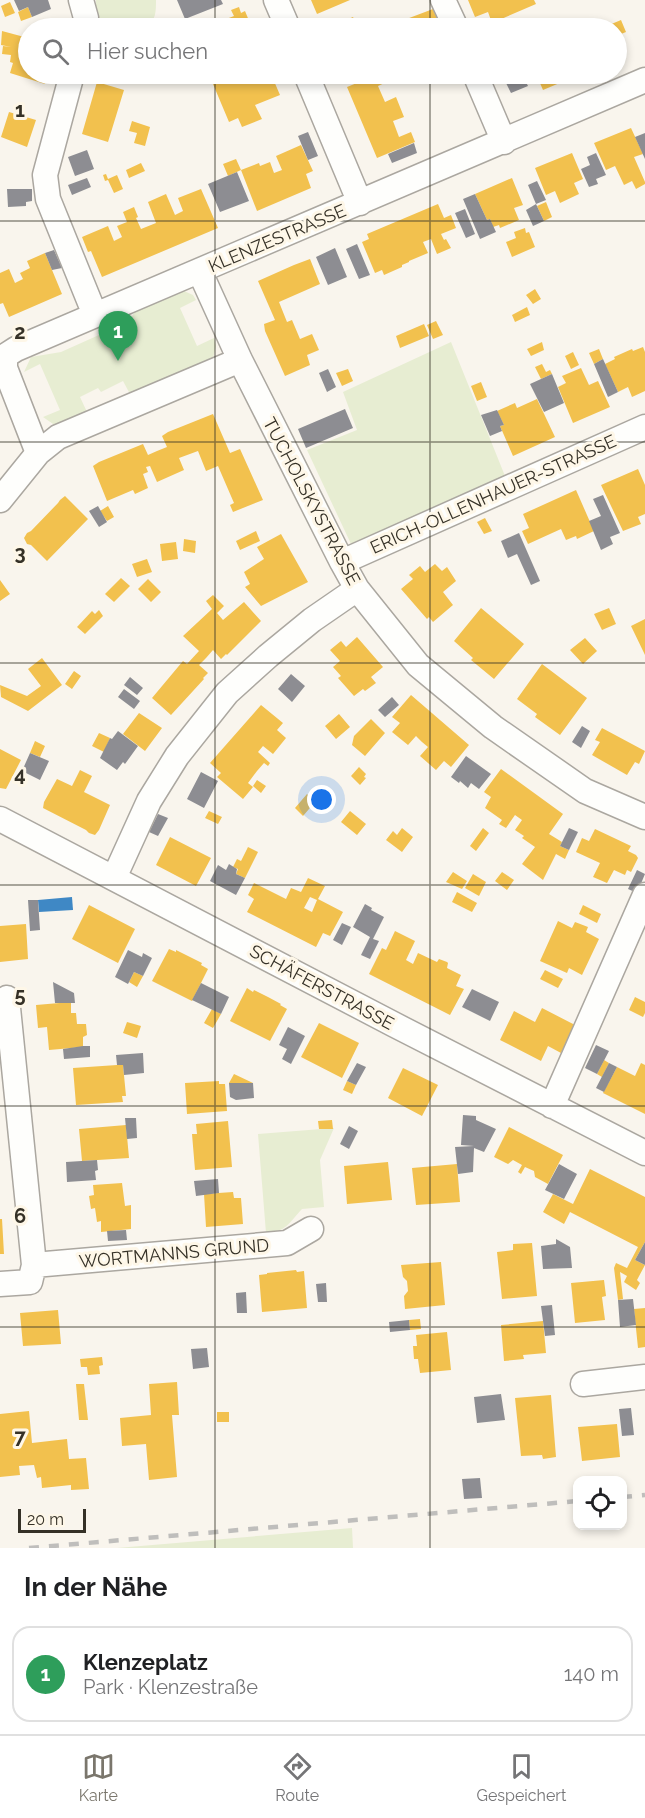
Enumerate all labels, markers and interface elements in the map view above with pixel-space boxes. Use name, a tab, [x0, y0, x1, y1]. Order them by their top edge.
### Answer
search box	[18, 18, 627, 84]
icon: search	[39, 35, 72, 68]
text: Hier suchen	[87, 38, 208, 64]
text: 1	[15, 98, 25, 122]
street label: KLENZESTRASSE	[205, 200, 349, 276]
pin: 1	[98, 312, 138, 361]
text: 2	[14, 320, 26, 344]
street label: TUCHOLSKYSTRASSE	[259, 414, 365, 588]
street label: ERICH-OLLENHAUER-STRASSE	[367, 430, 619, 558]
text: 3	[14, 541, 26, 565]
text: 4	[14, 762, 26, 786]
your location	[307, 785, 336, 814]
street label: SCHÄFERSTRASSE	[246, 940, 398, 1034]
text: 5	[14, 983, 26, 1007]
text: 6	[14, 1204, 26, 1228]
street label: WORTMANNS GRUND	[78, 1234, 270, 1272]
text: 7	[14, 1425, 26, 1449]
map controls	[573, 1476, 627, 1530]
button: locate	[573, 1476, 627, 1530]
scale bar	[18, 1506, 86, 1534]
text: 20 m	[27, 1510, 64, 1529]
text: In der Nähe	[24, 1572, 167, 1602]
text: Klenzeplatz	[83, 1649, 208, 1675]
text: 1	[41, 1662, 50, 1686]
text: 140 m	[564, 1662, 619, 1686]
text: Park · Klenzestraße	[83, 1675, 258, 1699]
tab: Karte	[79, 1750, 118, 1805]
tab: Route	[275, 1750, 319, 1805]
tab: Gespeichert	[476, 1750, 566, 1805]

